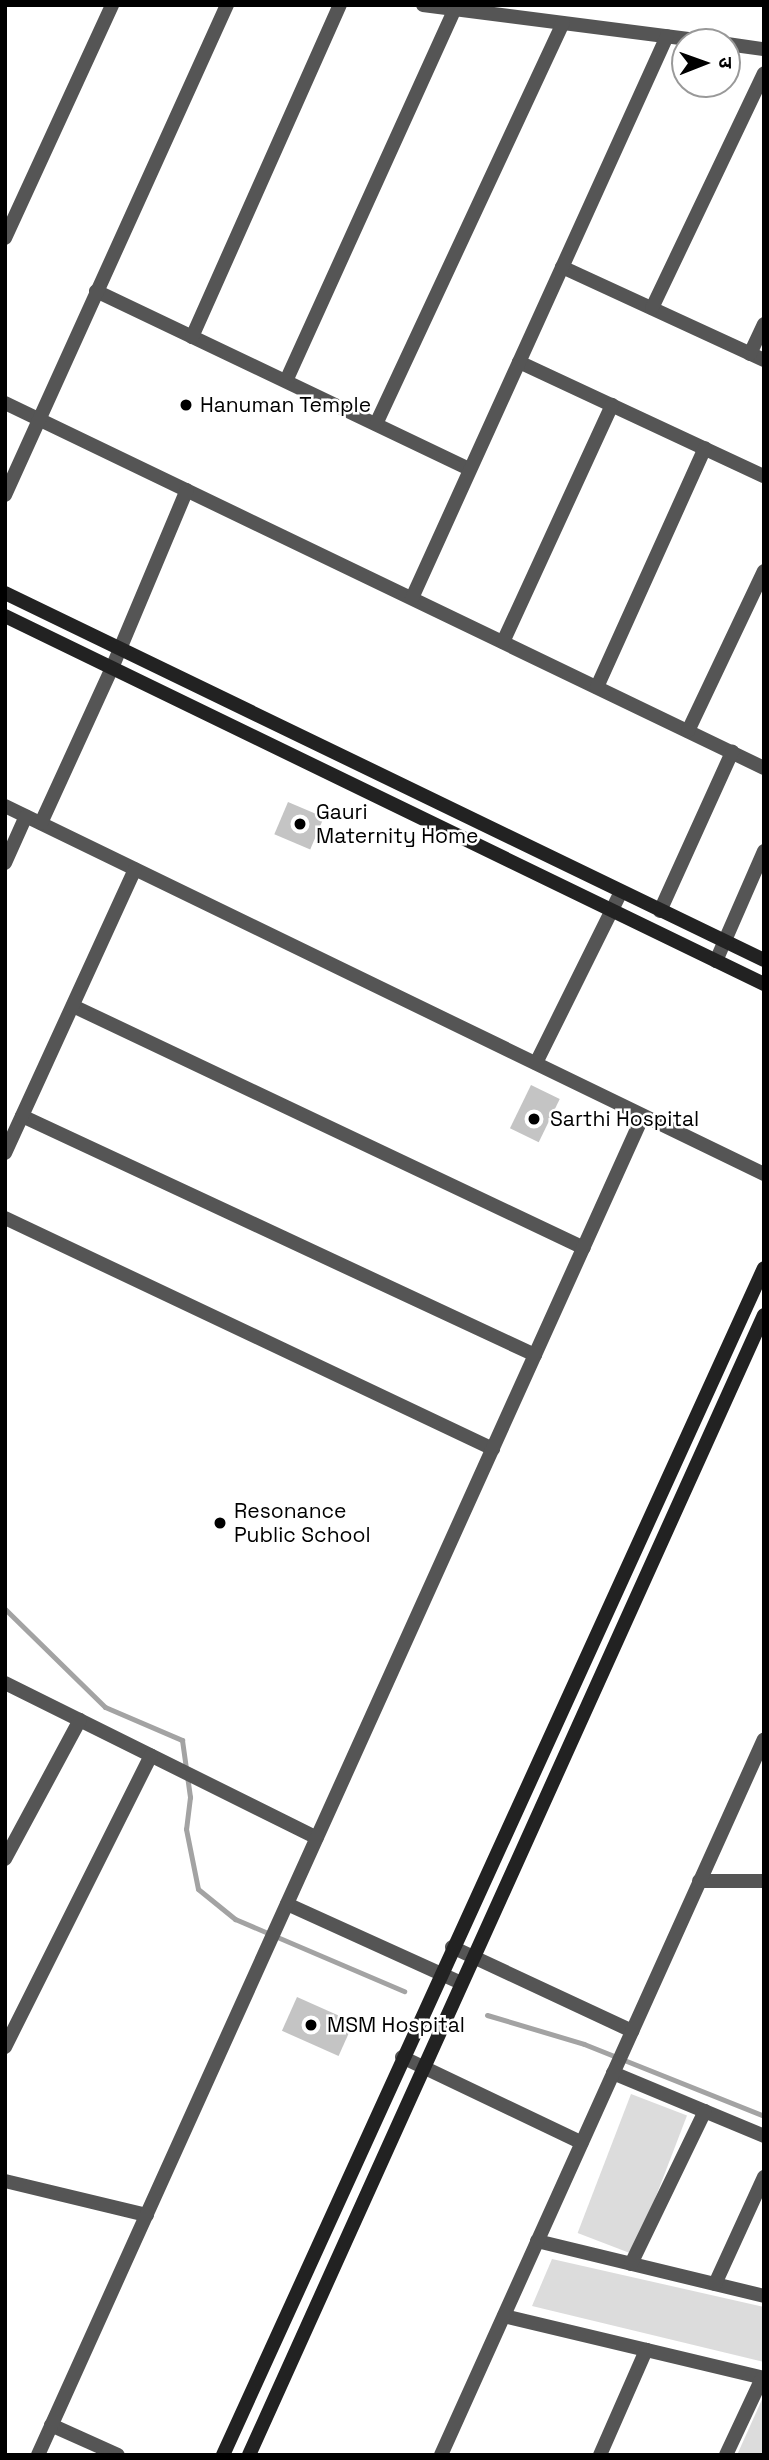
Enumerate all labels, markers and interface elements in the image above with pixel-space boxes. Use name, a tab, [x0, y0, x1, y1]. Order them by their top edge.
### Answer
north arrow	[671, 28, 741, 98]
text: उ	[713, 57, 738, 68]
place label: Hanuman Temple	[200, 392, 372, 418]
marker: Hanuman Temple	[178, 397, 194, 413]
place label: Gauri Maternity Home	[316, 799, 478, 849]
marker: Gauri Maternity Home	[290, 814, 310, 834]
place label: Sarthi Hospital	[550, 1106, 699, 1132]
marker: Sarthi Hospital	[524, 1109, 544, 1129]
place label: Resonance Public School	[234, 1498, 371, 1548]
marker: Resonance Public School	[212, 1515, 228, 1531]
place label: MSM Hospital	[327, 2012, 465, 2038]
marker: MSM Hospital	[301, 2015, 321, 2035]

